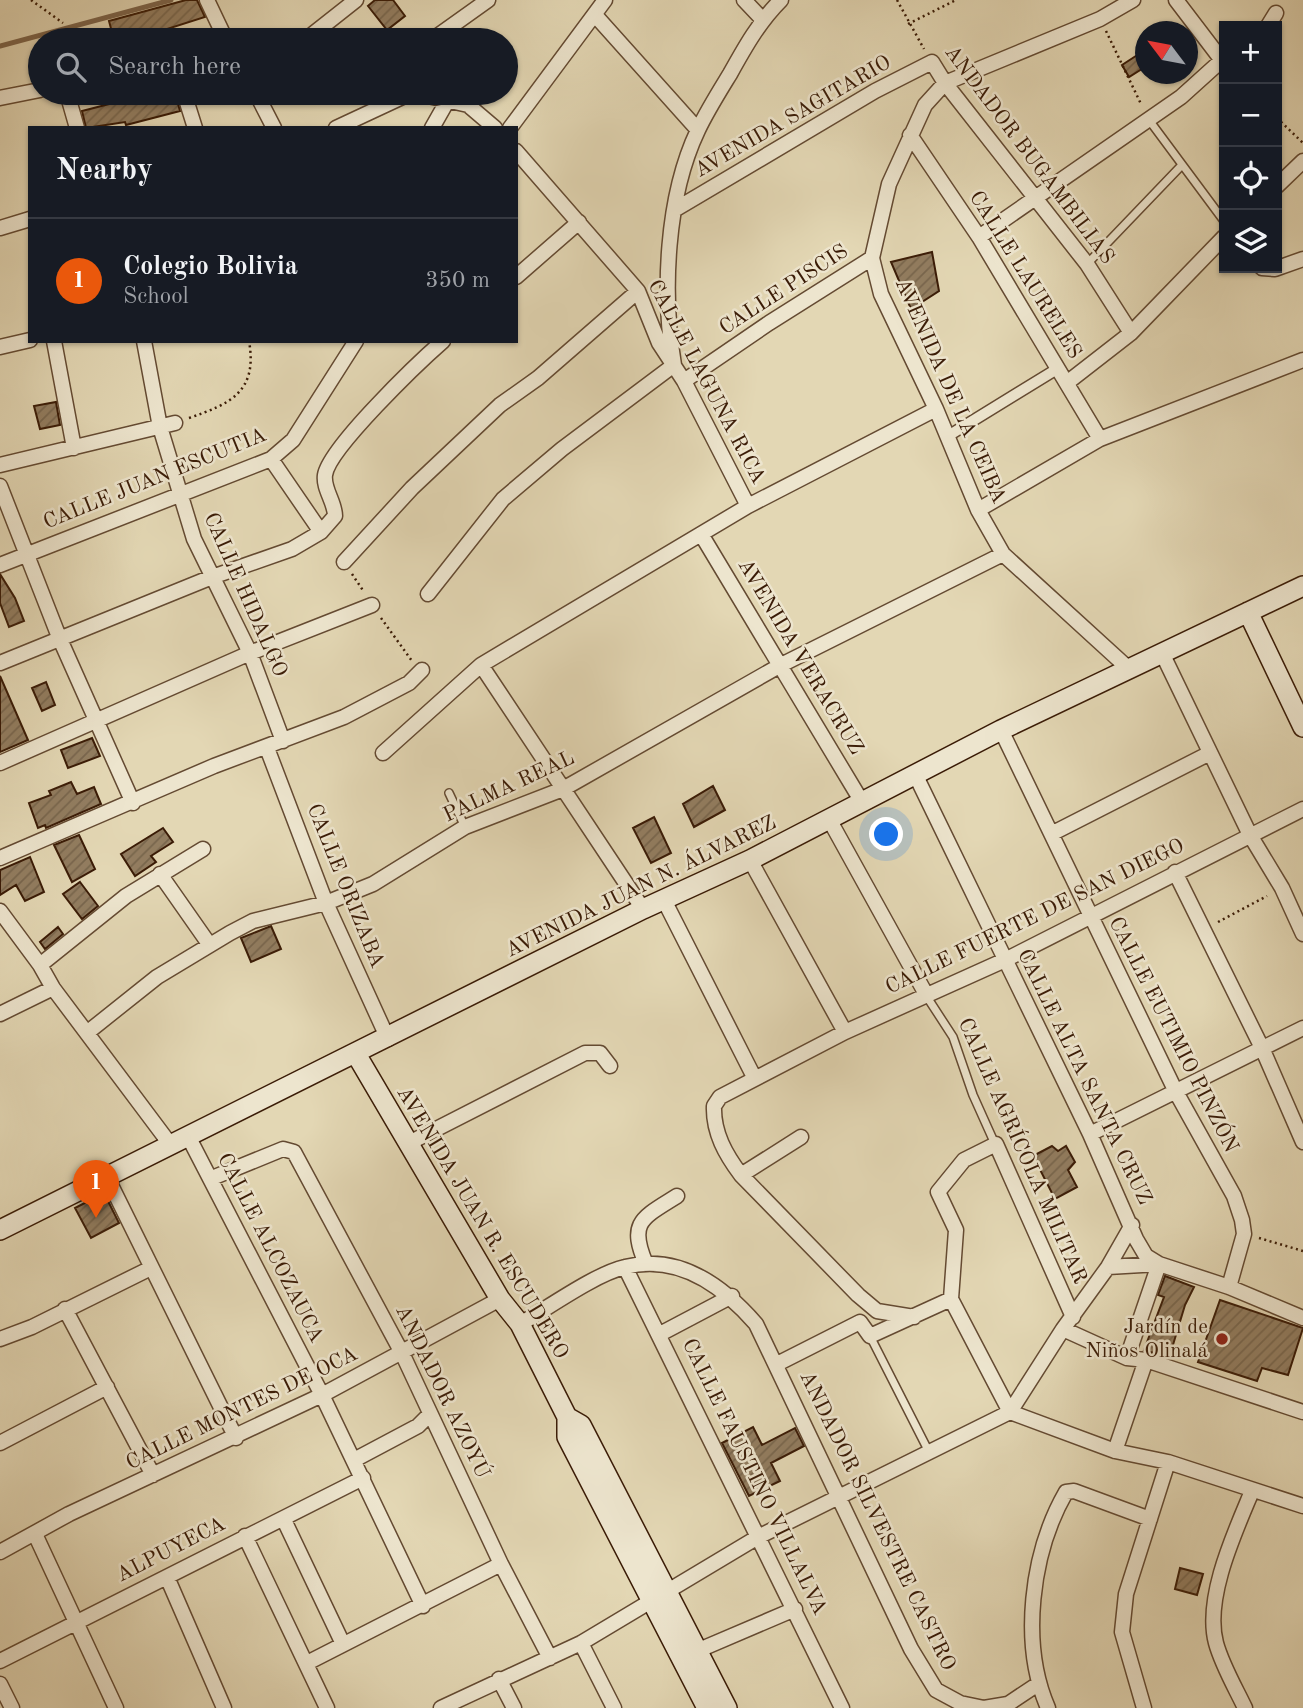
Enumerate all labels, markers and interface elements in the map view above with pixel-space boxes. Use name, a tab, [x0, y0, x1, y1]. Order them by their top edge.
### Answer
north arrow	[1135, 21, 1198, 84]
map controls	[1219, 21, 1282, 273]
button: +	[1219, 21, 1282, 84]
search box	[28, 28, 518, 105]
street label: ANDADOR BUGAMBILIAS	[940, 42, 1118, 268]
icon: search	[52, 48, 90, 86]
street label: AVENIDA SAGITARIO	[691, 52, 895, 182]
text: Search here	[108, 54, 241, 80]
button: −	[1219, 84, 1282, 147]
button: locate	[1219, 147, 1282, 210]
text: Nearby	[56, 156, 153, 186]
street label: CALLE LAURELES	[965, 187, 1085, 363]
button: layers	[1219, 210, 1282, 273]
street label: CALLE PISCIS	[716, 241, 852, 339]
text: Colegio Bolivia	[123, 254, 298, 280]
text: 1	[72, 269, 86, 292]
text: 350 m	[425, 269, 490, 292]
street label: AVENIDA DE LA CEIBA	[891, 275, 1009, 507]
street label: CALLE LAGUNA RICA	[643, 276, 769, 488]
text: School	[123, 285, 189, 308]
street label: CALLE JUAN ESCUTIA	[40, 425, 270, 533]
street label: CALLE HIDALGO	[199, 510, 291, 680]
street label: AVENIDA VERACRUZ	[733, 556, 867, 758]
street label: PALMA REAL	[440, 747, 578, 827]
street label: CALLE ORIZABA	[302, 801, 388, 971]
street label: AVENIDA JUAN N. ÁLVAREZ	[501, 809, 779, 962]
your location	[869, 817, 903, 851]
street label: CALLE FUERTE DE SAN DIEGO	[882, 835, 1188, 999]
street label: CALLE EUTIMIO PINZÓN	[1104, 911, 1246, 1156]
street label: CALLE ALTA SANTA CRUZ	[1013, 946, 1155, 1208]
street label: CALLE AGRÍCOLA MILITAR	[954, 1013, 1094, 1287]
street label: AVENIDA JUAN R. ESCUDERO	[392, 1083, 572, 1363]
street label: CALLE ALCOZAUCA	[213, 1150, 327, 1346]
pin: 1	[73, 1160, 119, 1218]
street label: ANDADOR AZOYÚ	[391, 1300, 498, 1482]
place label: Jardín de Niños Olinalá	[1086, 1317, 1208, 1362]
marker: Jardín de Niños Olinalá	[1214, 1331, 1230, 1347]
street label: CALLE FAUSTINO VILLALVA	[678, 1336, 830, 1618]
street label: CALLE MONTES DE OCA	[123, 1344, 361, 1474]
street label: ANDADOR SILVESTRE CASTRO	[795, 1368, 959, 1674]
street label: ALPUYECA	[113, 1514, 229, 1586]

